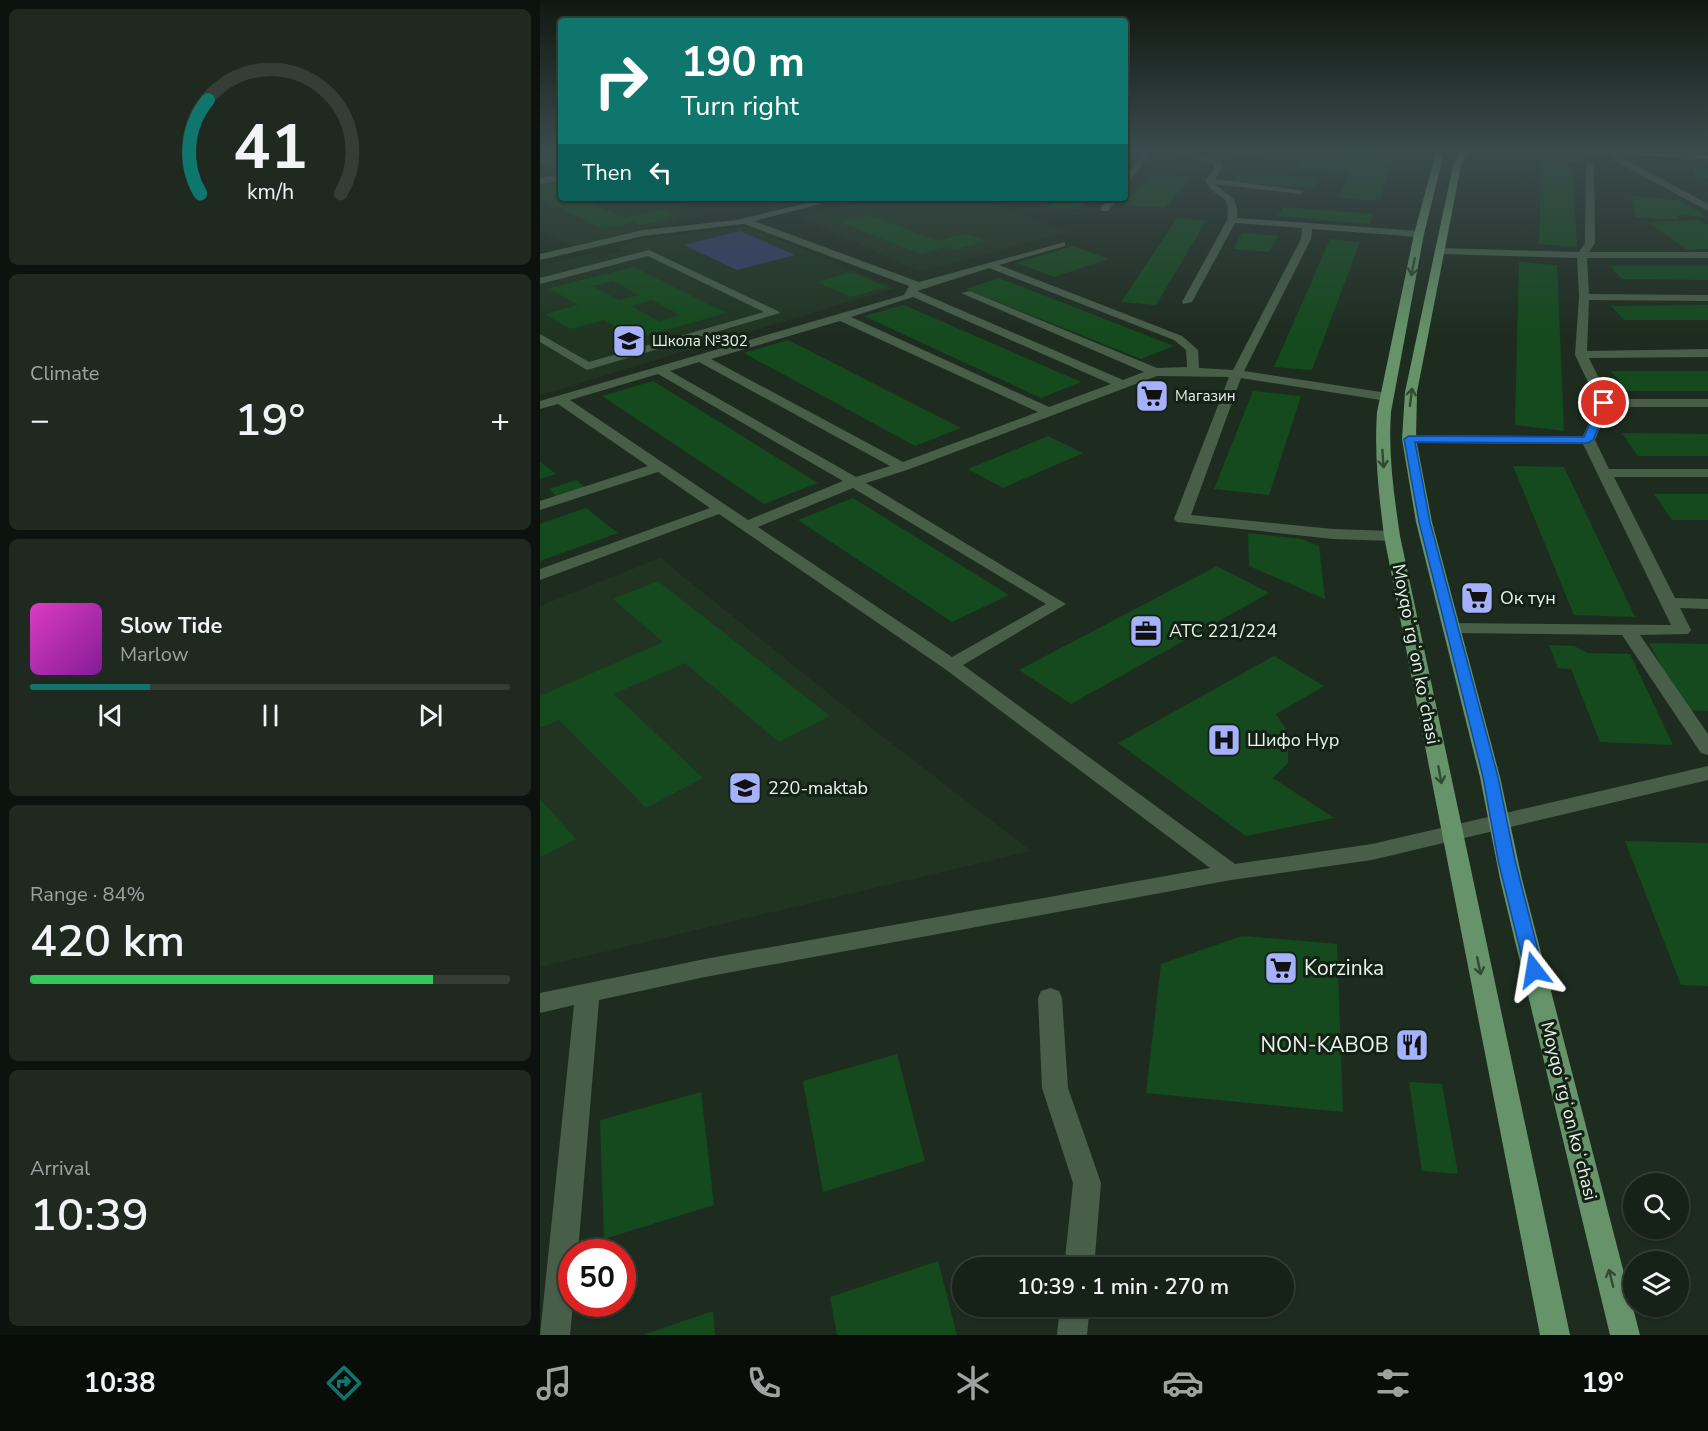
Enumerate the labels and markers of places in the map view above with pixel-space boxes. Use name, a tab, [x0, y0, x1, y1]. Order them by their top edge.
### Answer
school or university icon: Школа №302	[611, 323, 647, 359]
place label: Школа №302	[652, 331, 748, 351]
pin	[1578, 377, 1629, 428]
supermarket icon: Магазин	[1134, 378, 1170, 414]
place label: Магазин	[1175, 386, 1236, 406]
supermarket icon: Ок тун	[1459, 580, 1495, 616]
place label: Ок тун	[1500, 586, 1556, 610]
office icon: АТС 221/224	[1128, 613, 1164, 649]
place label: АТС 221/224	[1169, 619, 1278, 643]
hospital icon: Шифо Нур	[1206, 722, 1242, 758]
place label: Шифо Нур	[1247, 728, 1339, 752]
school or university icon: 220-maktab	[727, 770, 763, 806]
place label: 220-maktab	[768, 776, 868, 800]
supermarket icon: Korzinka	[1263, 950, 1299, 986]
place label: Korzinka	[1304, 954, 1384, 982]
restaurant icon: NON-KABOB	[1394, 1027, 1430, 1063]
place label: NON-KABOB	[1261, 1031, 1389, 1059]

